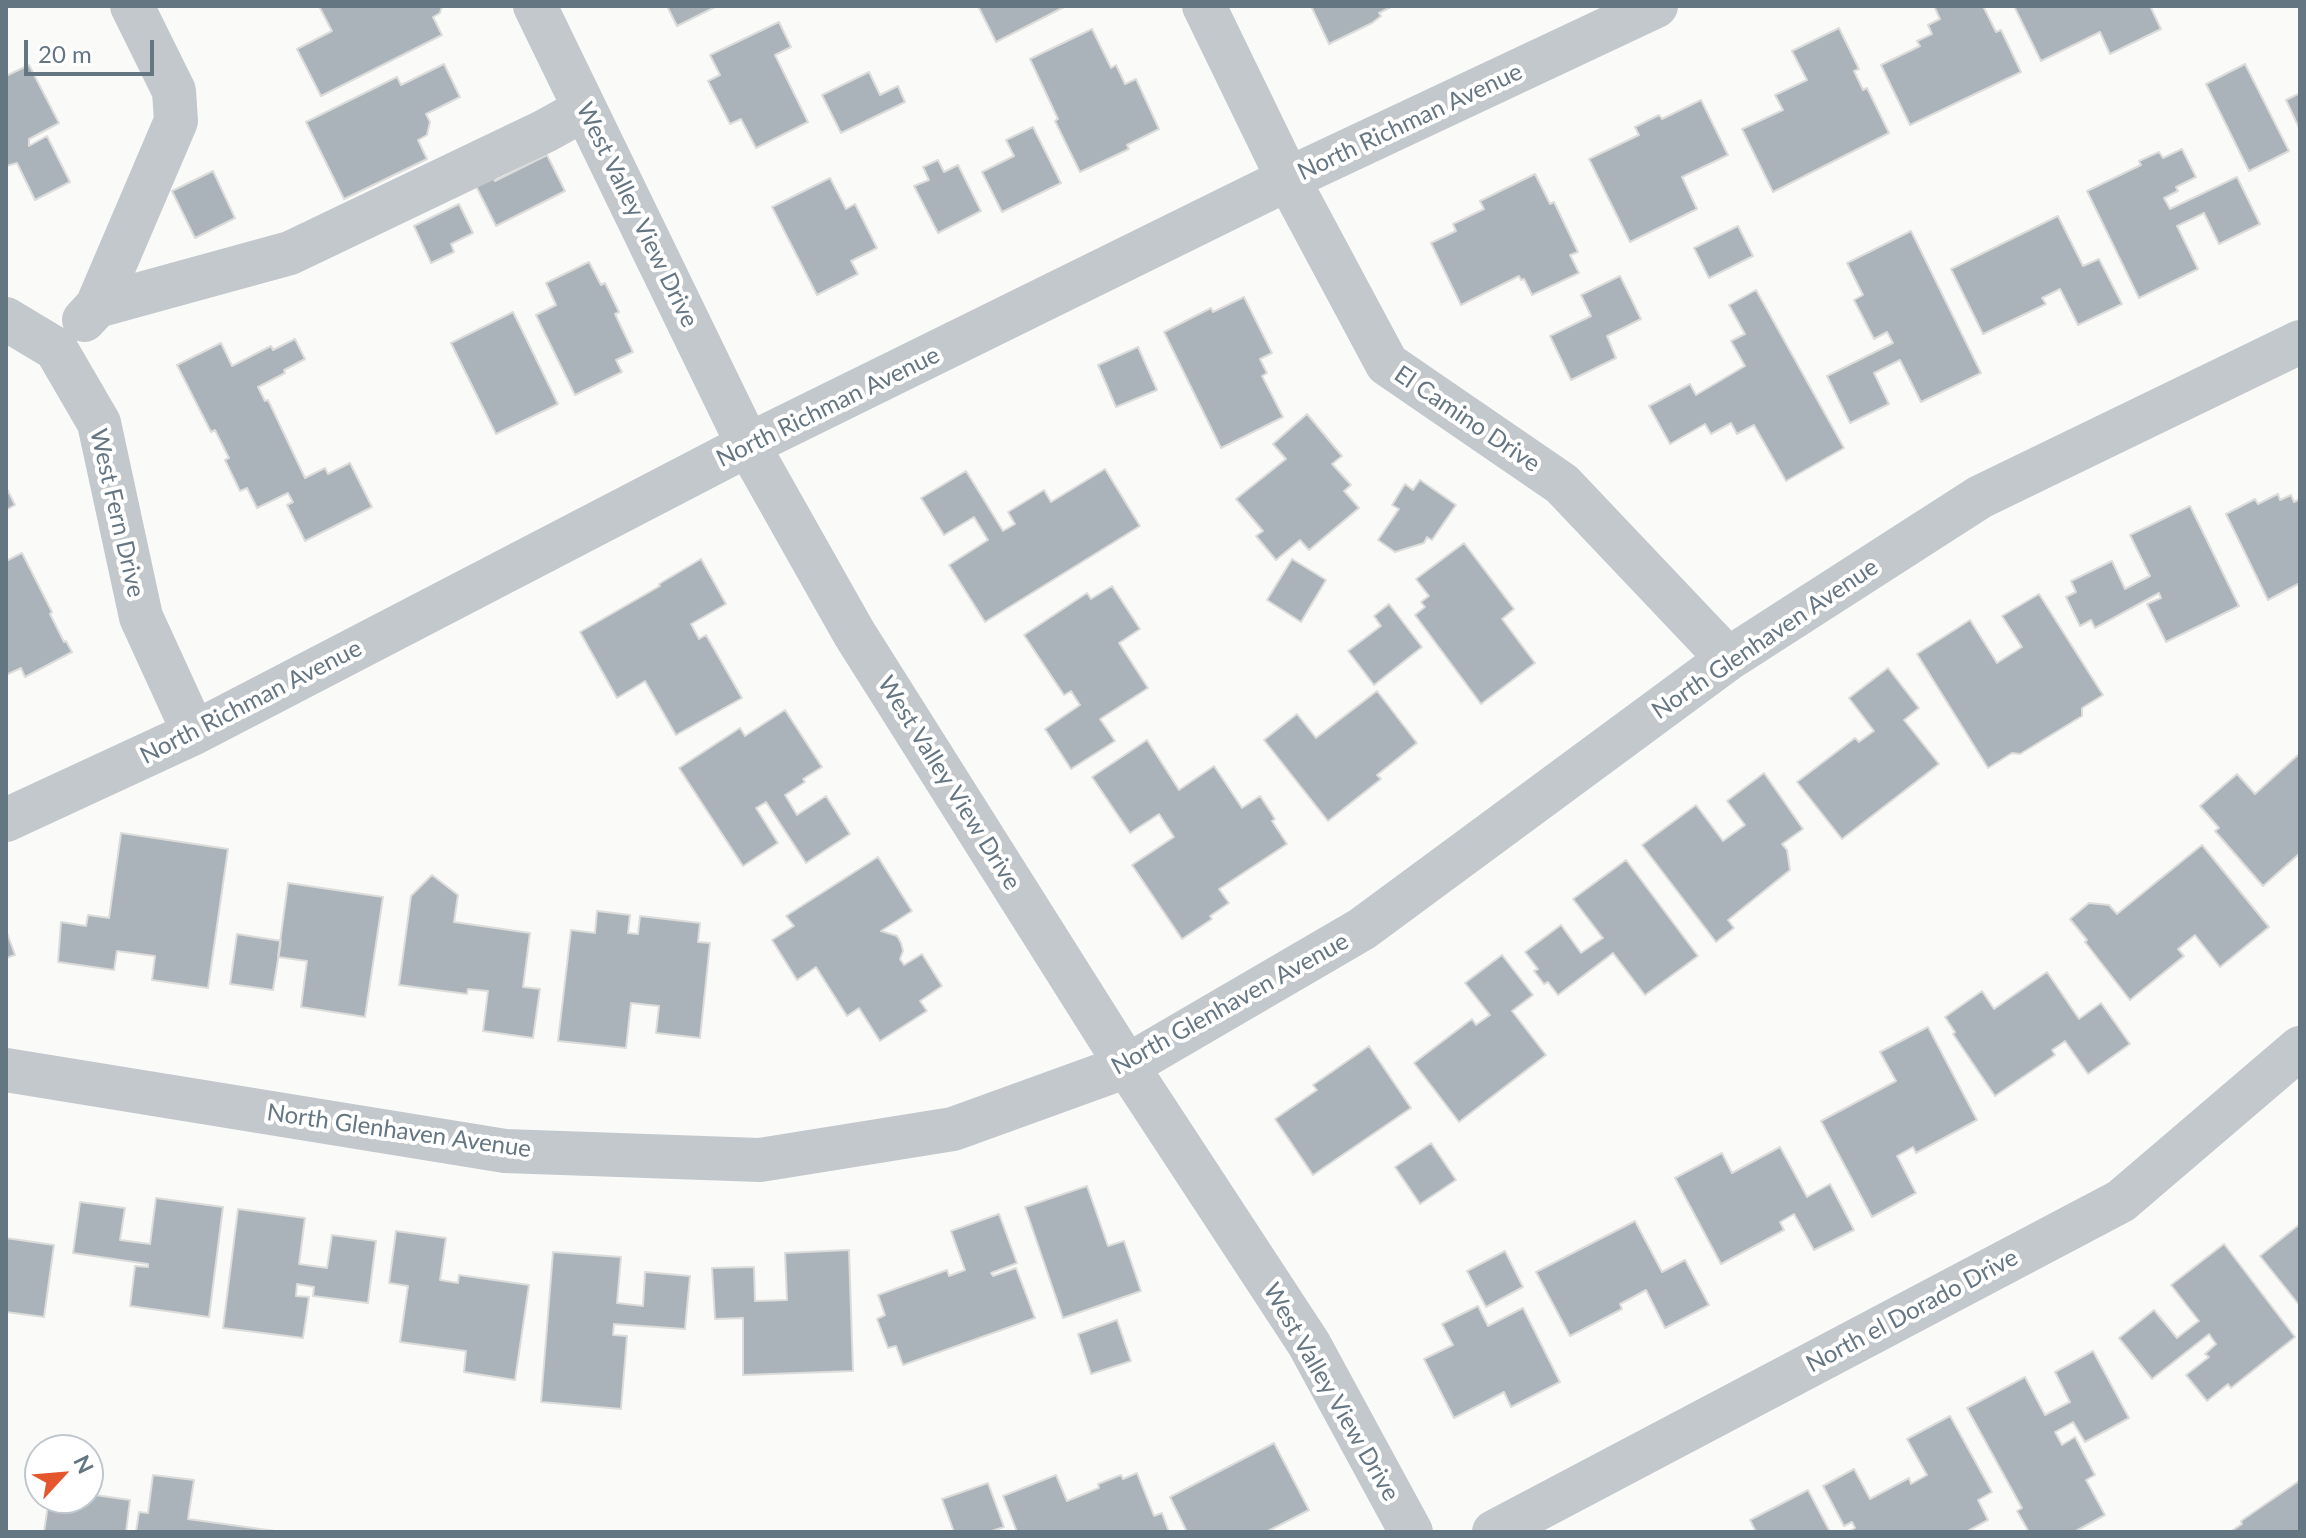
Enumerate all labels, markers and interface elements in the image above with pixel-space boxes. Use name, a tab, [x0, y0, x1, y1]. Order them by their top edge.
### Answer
scale bar	[28, 24, 158, 74]
text: 20 m	[38, 39, 92, 68]
street label: North Richman Avenue	[1293, 57, 1527, 187]
street label: West Valley View Drive	[570, 98, 704, 332]
street label: North Richman Avenue	[712, 340, 944, 474]
street label: El Camino Drive	[1389, 360, 1545, 478]
street label: West Fern Drive	[84, 426, 150, 600]
street label: North Glenhaven Avenue	[1647, 553, 1883, 725]
street label: North Richman Avenue	[136, 634, 366, 770]
street label: West Valley View Drive	[871, 671, 1027, 895]
street label: North Glenhaven Avenue	[1107, 927, 1353, 1081]
street label: North Glenhaven Avenue	[265, 1098, 533, 1164]
street label: North el Dorado Drive	[1801, 1243, 2023, 1379]
street label: West Valley View Drive	[1257, 1278, 1405, 1506]
north arrow	[24, 1434, 104, 1514]
text: N	[68, 1451, 100, 1478]

